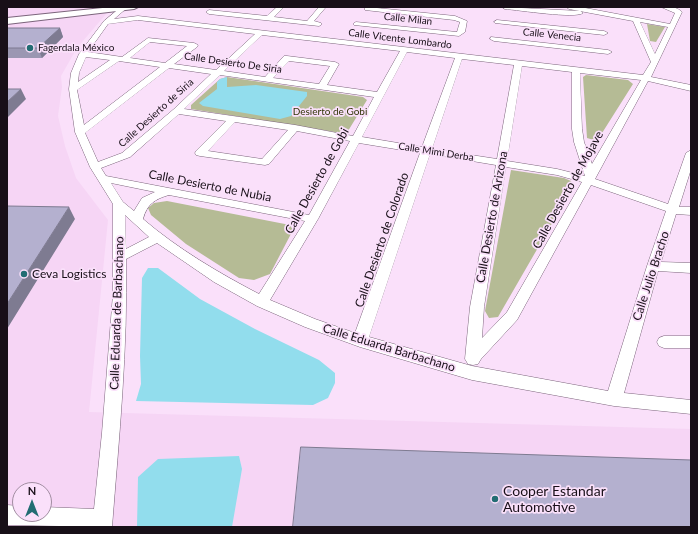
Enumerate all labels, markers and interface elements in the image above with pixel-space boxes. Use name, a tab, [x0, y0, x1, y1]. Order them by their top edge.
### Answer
street label: Calle Milan	[383, 10, 433, 28]
street label: Calle Venecia	[522, 26, 582, 44]
street label: Calle Vicente Lombardo	[348, 27, 452, 51]
place label: Fagerdala México	[38, 42, 114, 54]
marker: Fagerdala México	[25, 43, 35, 53]
street label: Calle Desierto De Siria	[183, 50, 283, 76]
street label: Calle Desierto de Siria	[116, 76, 196, 150]
park label: Desierto de Gobi	[293, 106, 367, 118]
street label: Calle Desierto de Gobi	[282, 126, 352, 236]
street label: Calle Desierto de Mojave	[530, 129, 606, 251]
street label: Calle Mimi Derba	[398, 140, 474, 164]
street label: Calle Desierto de Arizona	[473, 150, 511, 284]
street label: Calle Desierto de Nubia	[147, 167, 273, 205]
street label: Calle Desierto de Colorado	[352, 171, 412, 309]
street label: Calle Julio Bracho	[630, 229, 672, 323]
street label: Calle Eduarda de Barbachano	[107, 236, 127, 390]
place label: Ceva Logistics	[32, 267, 106, 281]
marker: Ceva Logistics	[19, 269, 29, 279]
street label: Calle Eduarda Barbachano	[321, 321, 457, 375]
north arrow	[12, 482, 52, 522]
place label: Cooper Estandar Automotive	[503, 483, 606, 516]
text: N	[28, 484, 36, 497]
marker: Cooper Estandar Automotive	[490, 494, 500, 504]

